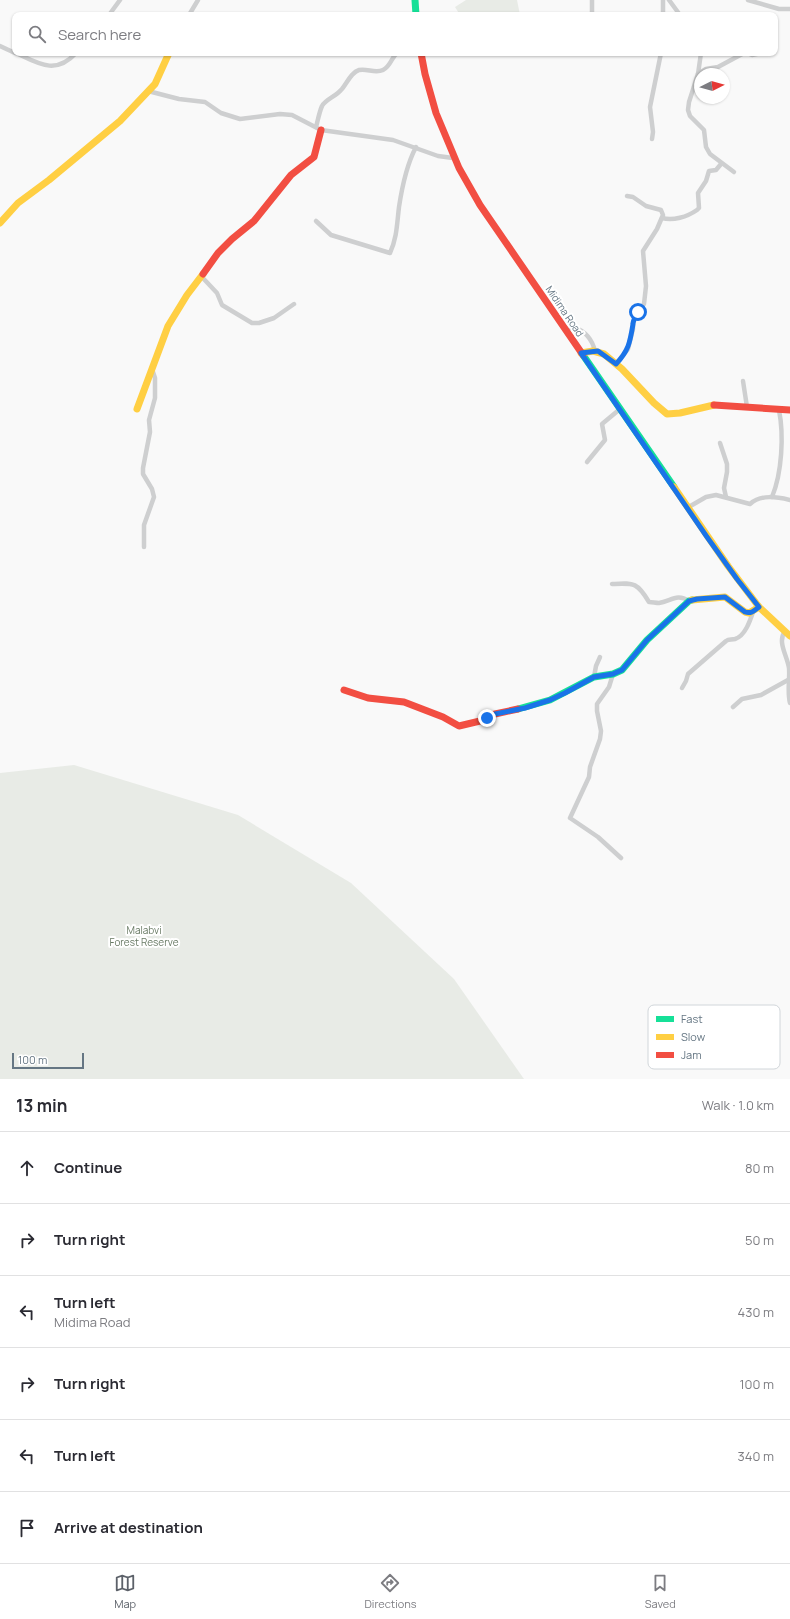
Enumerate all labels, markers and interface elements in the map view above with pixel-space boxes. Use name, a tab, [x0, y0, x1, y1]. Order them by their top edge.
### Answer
search box	[12, 12, 778, 56]
icon: search	[26, 23, 48, 45]
text: Search here	[58, 24, 141, 45]
north arrow	[694, 68, 730, 104]
street label: Midima Road	[543, 283, 587, 339]
route start	[629, 303, 647, 321]
route end	[478, 709, 496, 727]
park label: Malabvi Forest Reserve	[110, 923, 179, 949]
legend	[648, 1005, 780, 1069]
text: Fast	[681, 1011, 703, 1026]
text: Slow	[681, 1029, 706, 1044]
text: Jam	[681, 1047, 702, 1062]
scale bar	[12, 1051, 84, 1070]
text: 100 m	[18, 1052, 47, 1067]
text: 13 min	[16, 1094, 67, 1117]
text: Walk · 1.0 km	[702, 1096, 774, 1114]
icon: ahead	[16, 1157, 38, 1179]
text: Continue	[54, 1157, 122, 1178]
text: 80 m	[745, 1159, 774, 1177]
icon: right	[16, 1229, 38, 1251]
text: Turn right	[54, 1229, 125, 1250]
text: 50 m	[745, 1231, 774, 1249]
text: Turn left	[54, 1292, 116, 1313]
icon: left	[16, 1301, 38, 1323]
text: 430 m	[738, 1303, 774, 1321]
text: Midima Road	[54, 1313, 130, 1331]
icon: right	[16, 1373, 38, 1395]
text: Turn right	[54, 1373, 125, 1394]
text: 100 m	[739, 1375, 774, 1393]
icon: left	[16, 1445, 38, 1467]
text: Turn left	[54, 1445, 116, 1466]
text: 340 m	[738, 1447, 774, 1465]
icon: arrive	[16, 1517, 38, 1539]
text: Arrive at destination	[54, 1517, 203, 1538]
tab: Map	[114, 1572, 136, 1611]
tab: Directions	[364, 1572, 417, 1611]
tab: Saved	[645, 1572, 676, 1611]

